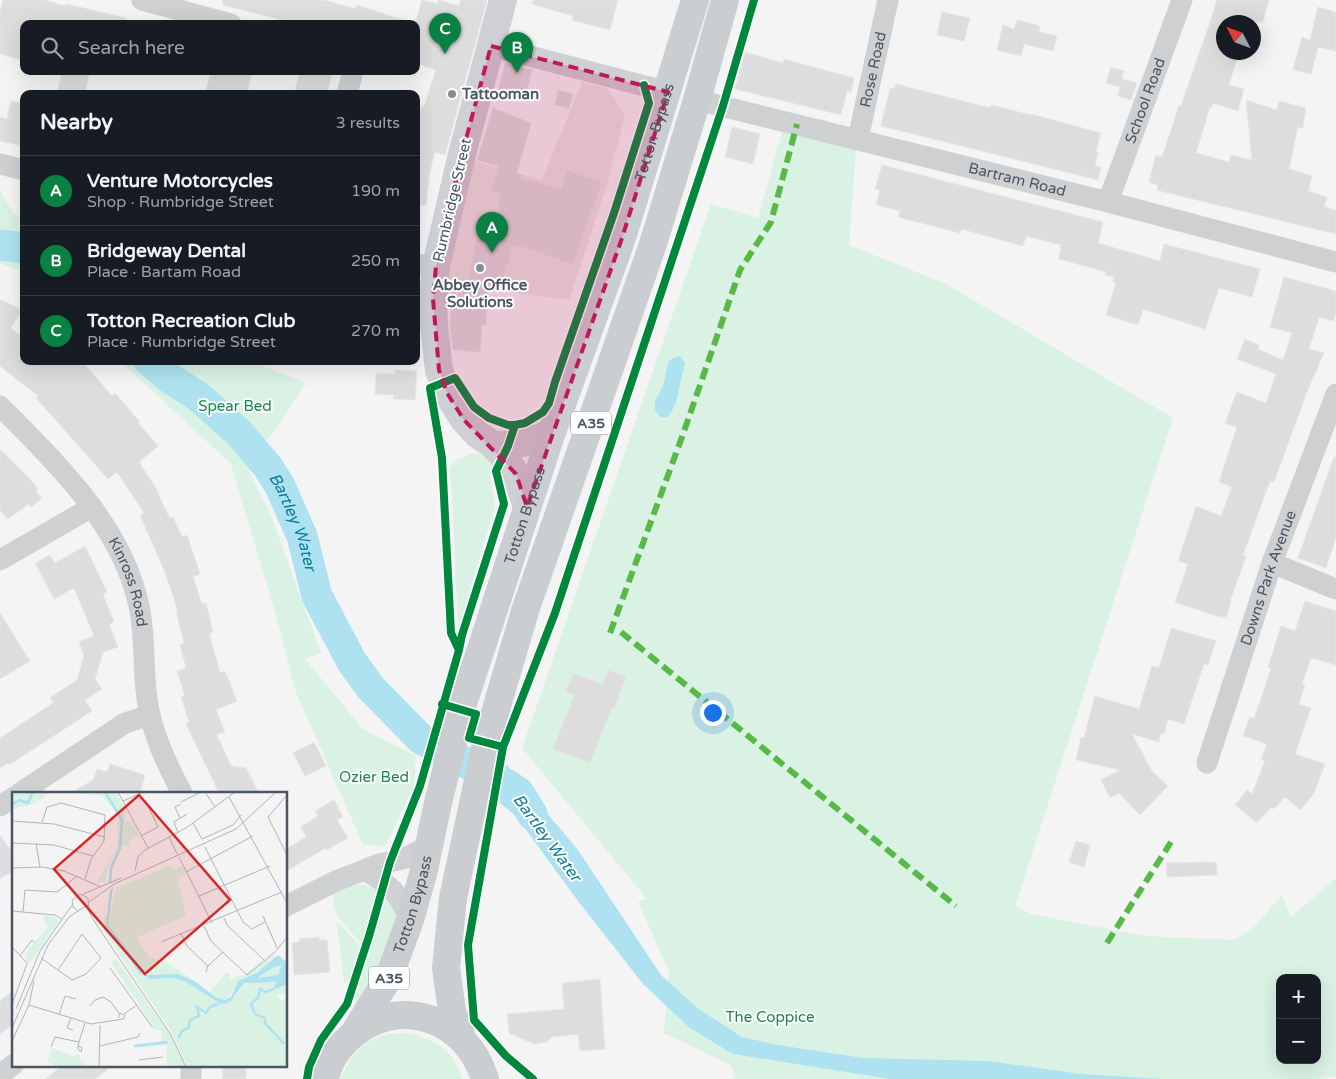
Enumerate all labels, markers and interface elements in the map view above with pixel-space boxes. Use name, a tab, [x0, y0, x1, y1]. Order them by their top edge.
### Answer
pin: C	[429, 13, 461, 54]
north arrow	[1216, 15, 1261, 60]
search box	[20, 20, 420, 75]
street label: Rose Road	[856, 30, 890, 109]
pin: B	[501, 32, 533, 73]
icon: search	[38, 34, 66, 62]
text: Search here	[78, 37, 185, 59]
street label: School Road	[1121, 55, 1169, 146]
street label: Totton Bypass	[631, 81, 678, 183]
place label: Tattooman	[461, 85, 539, 103]
marker: Tattooman	[446, 88, 458, 100]
text: Nearby	[40, 110, 113, 135]
text: 3 results	[336, 113, 400, 133]
street label: Rumbridge Street	[429, 136, 475, 264]
street label: Bartram Road	[967, 159, 1068, 200]
text: Venture Motorcycles	[87, 170, 273, 192]
text: A	[50, 181, 62, 201]
text: 190 m	[351, 181, 400, 201]
text: Shop · Rumbridge Street	[87, 192, 274, 212]
pin: A	[476, 212, 508, 253]
text: Bridgeway Dental	[87, 240, 246, 262]
text: B	[50, 251, 62, 271]
text: 250 m	[351, 251, 400, 271]
text: Place · Bartam Road	[87, 262, 241, 282]
marker: Abbey Office Solutions	[474, 262, 486, 274]
place label: Abbey Office Solutions	[433, 276, 528, 311]
text: Totton Recreation Club	[87, 310, 295, 332]
text: C	[50, 321, 62, 341]
text: 270 m	[351, 321, 400, 341]
text: Place · Rumbridge Street	[87, 332, 276, 352]
park label: Spear Bed	[198, 397, 272, 415]
road number: A35	[571, 412, 611, 434]
street label: Totton Bypass	[500, 465, 549, 566]
water label: Bartley Water	[264, 469, 321, 575]
street label: Downs Park Avenue	[1237, 508, 1300, 648]
street label: Kinross Road	[105, 534, 151, 628]
your location	[700, 700, 726, 726]
park label: Ozier Bed	[339, 768, 409, 786]
water label: Bartley Water	[508, 790, 587, 887]
inset map	[12, 792, 288, 1066]
street label: Totton Bypass	[390, 854, 436, 956]
road number: A35	[369, 966, 409, 990]
map controls	[1276, 974, 1321, 1064]
button: +	[1276, 974, 1321, 1019]
park label: The Coppice	[726, 1008, 814, 1026]
button: −	[1276, 1019, 1321, 1064]

